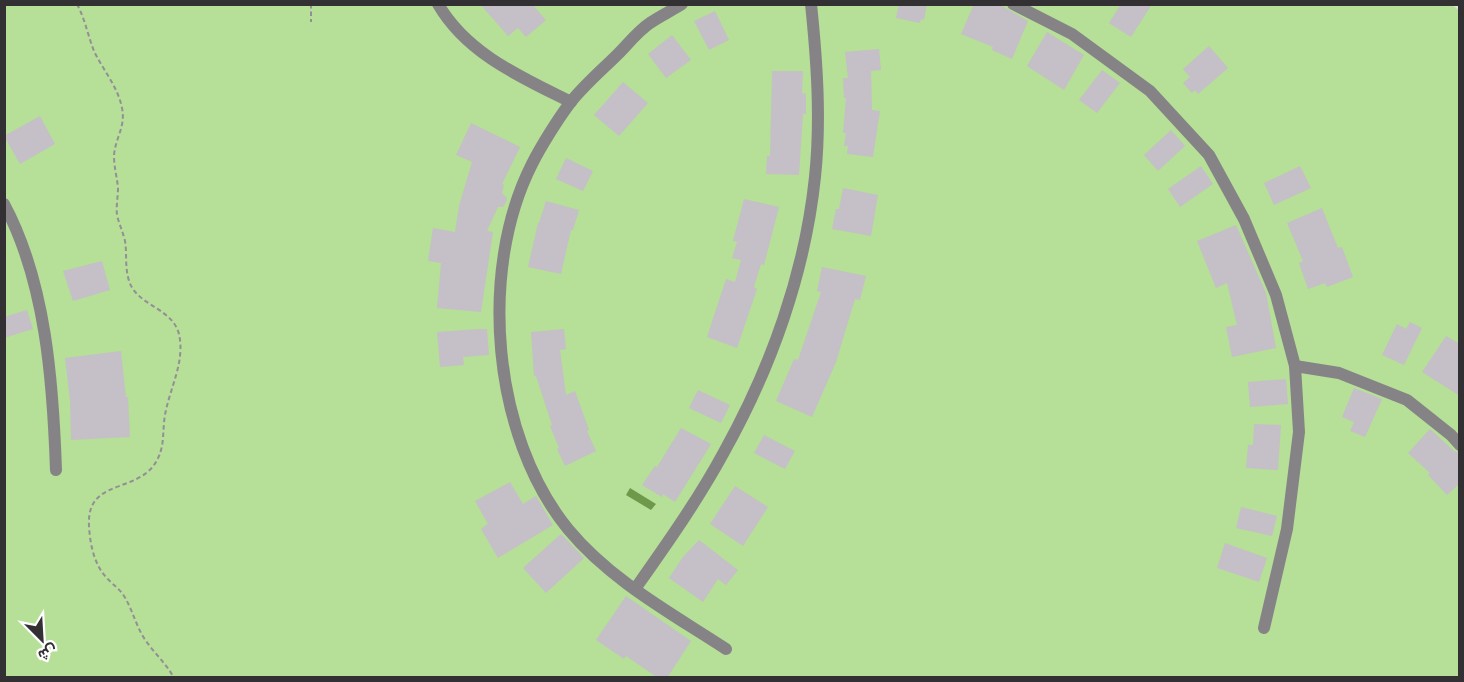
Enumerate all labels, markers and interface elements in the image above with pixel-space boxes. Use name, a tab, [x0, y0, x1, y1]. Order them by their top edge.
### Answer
north arrow	[12, 610, 72, 670]
text: ش	[35, 641, 61, 666]

